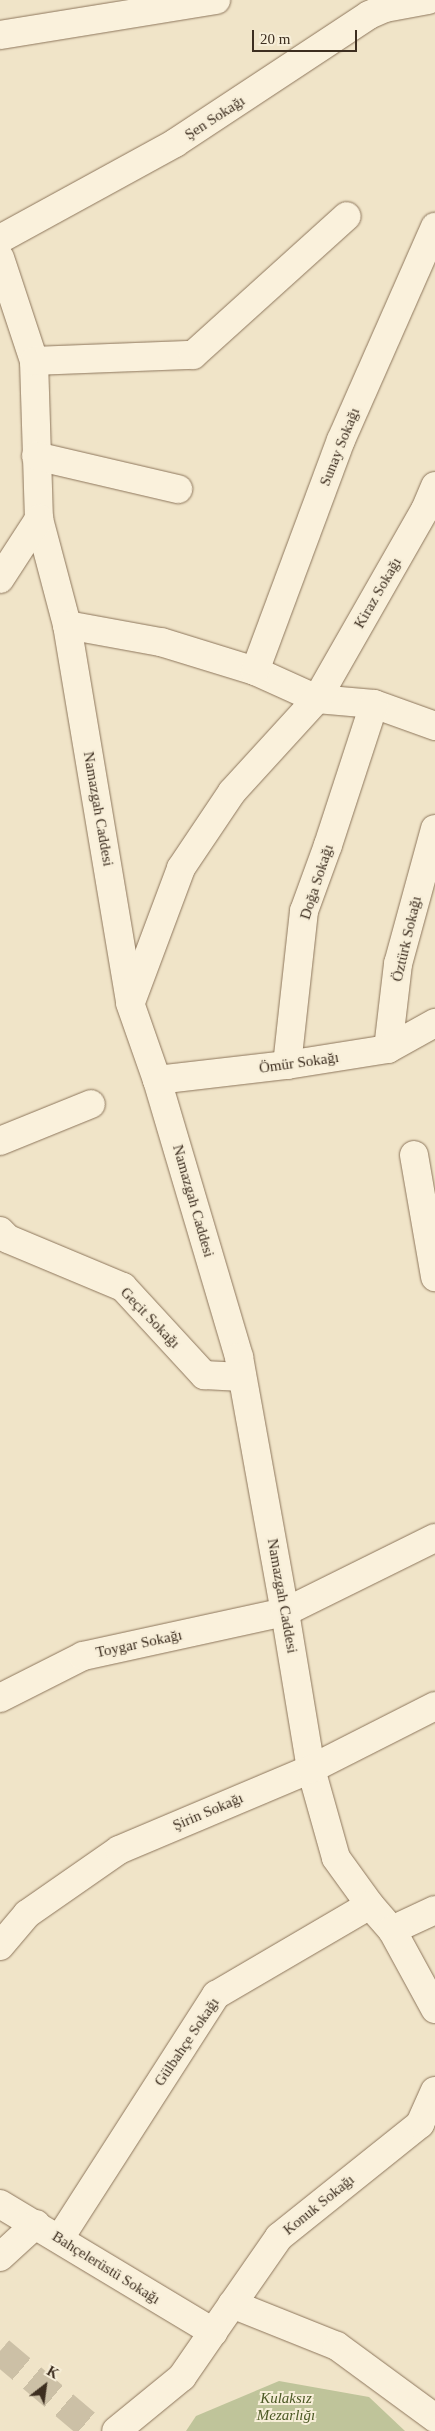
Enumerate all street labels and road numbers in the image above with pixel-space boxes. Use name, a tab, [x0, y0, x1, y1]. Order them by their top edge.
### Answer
street label: Şen Sokağı	[182, 92, 248, 144]
street label: Sunay Sokağı	[316, 405, 364, 489]
street label: Kiraz Sokağı	[351, 554, 405, 632]
street label: Namazgah Caddesi	[79, 750, 117, 868]
street label: Doğa Sokağı	[296, 842, 338, 922]
street label: Öztürk Sokağı	[388, 895, 426, 983]
street label: Ömür Sokağı	[258, 1048, 340, 1078]
street label: Namazgah Caddesi	[168, 1143, 218, 1259]
street label: Geçit Sokağı	[116, 1284, 184, 1352]
street label: Namazgah Caddesi	[263, 1537, 301, 1655]
street label: Toygar Sokağı	[94, 1626, 184, 1662]
street label: Şirin Sokağı	[170, 1789, 246, 1835]
street label: Gülbahçe Sokağı	[151, 1994, 223, 2090]
street label: Konuk Sokağı	[280, 2171, 358, 2239]
street label: Bahçelerüstü Sokağı	[49, 2228, 163, 2308]

